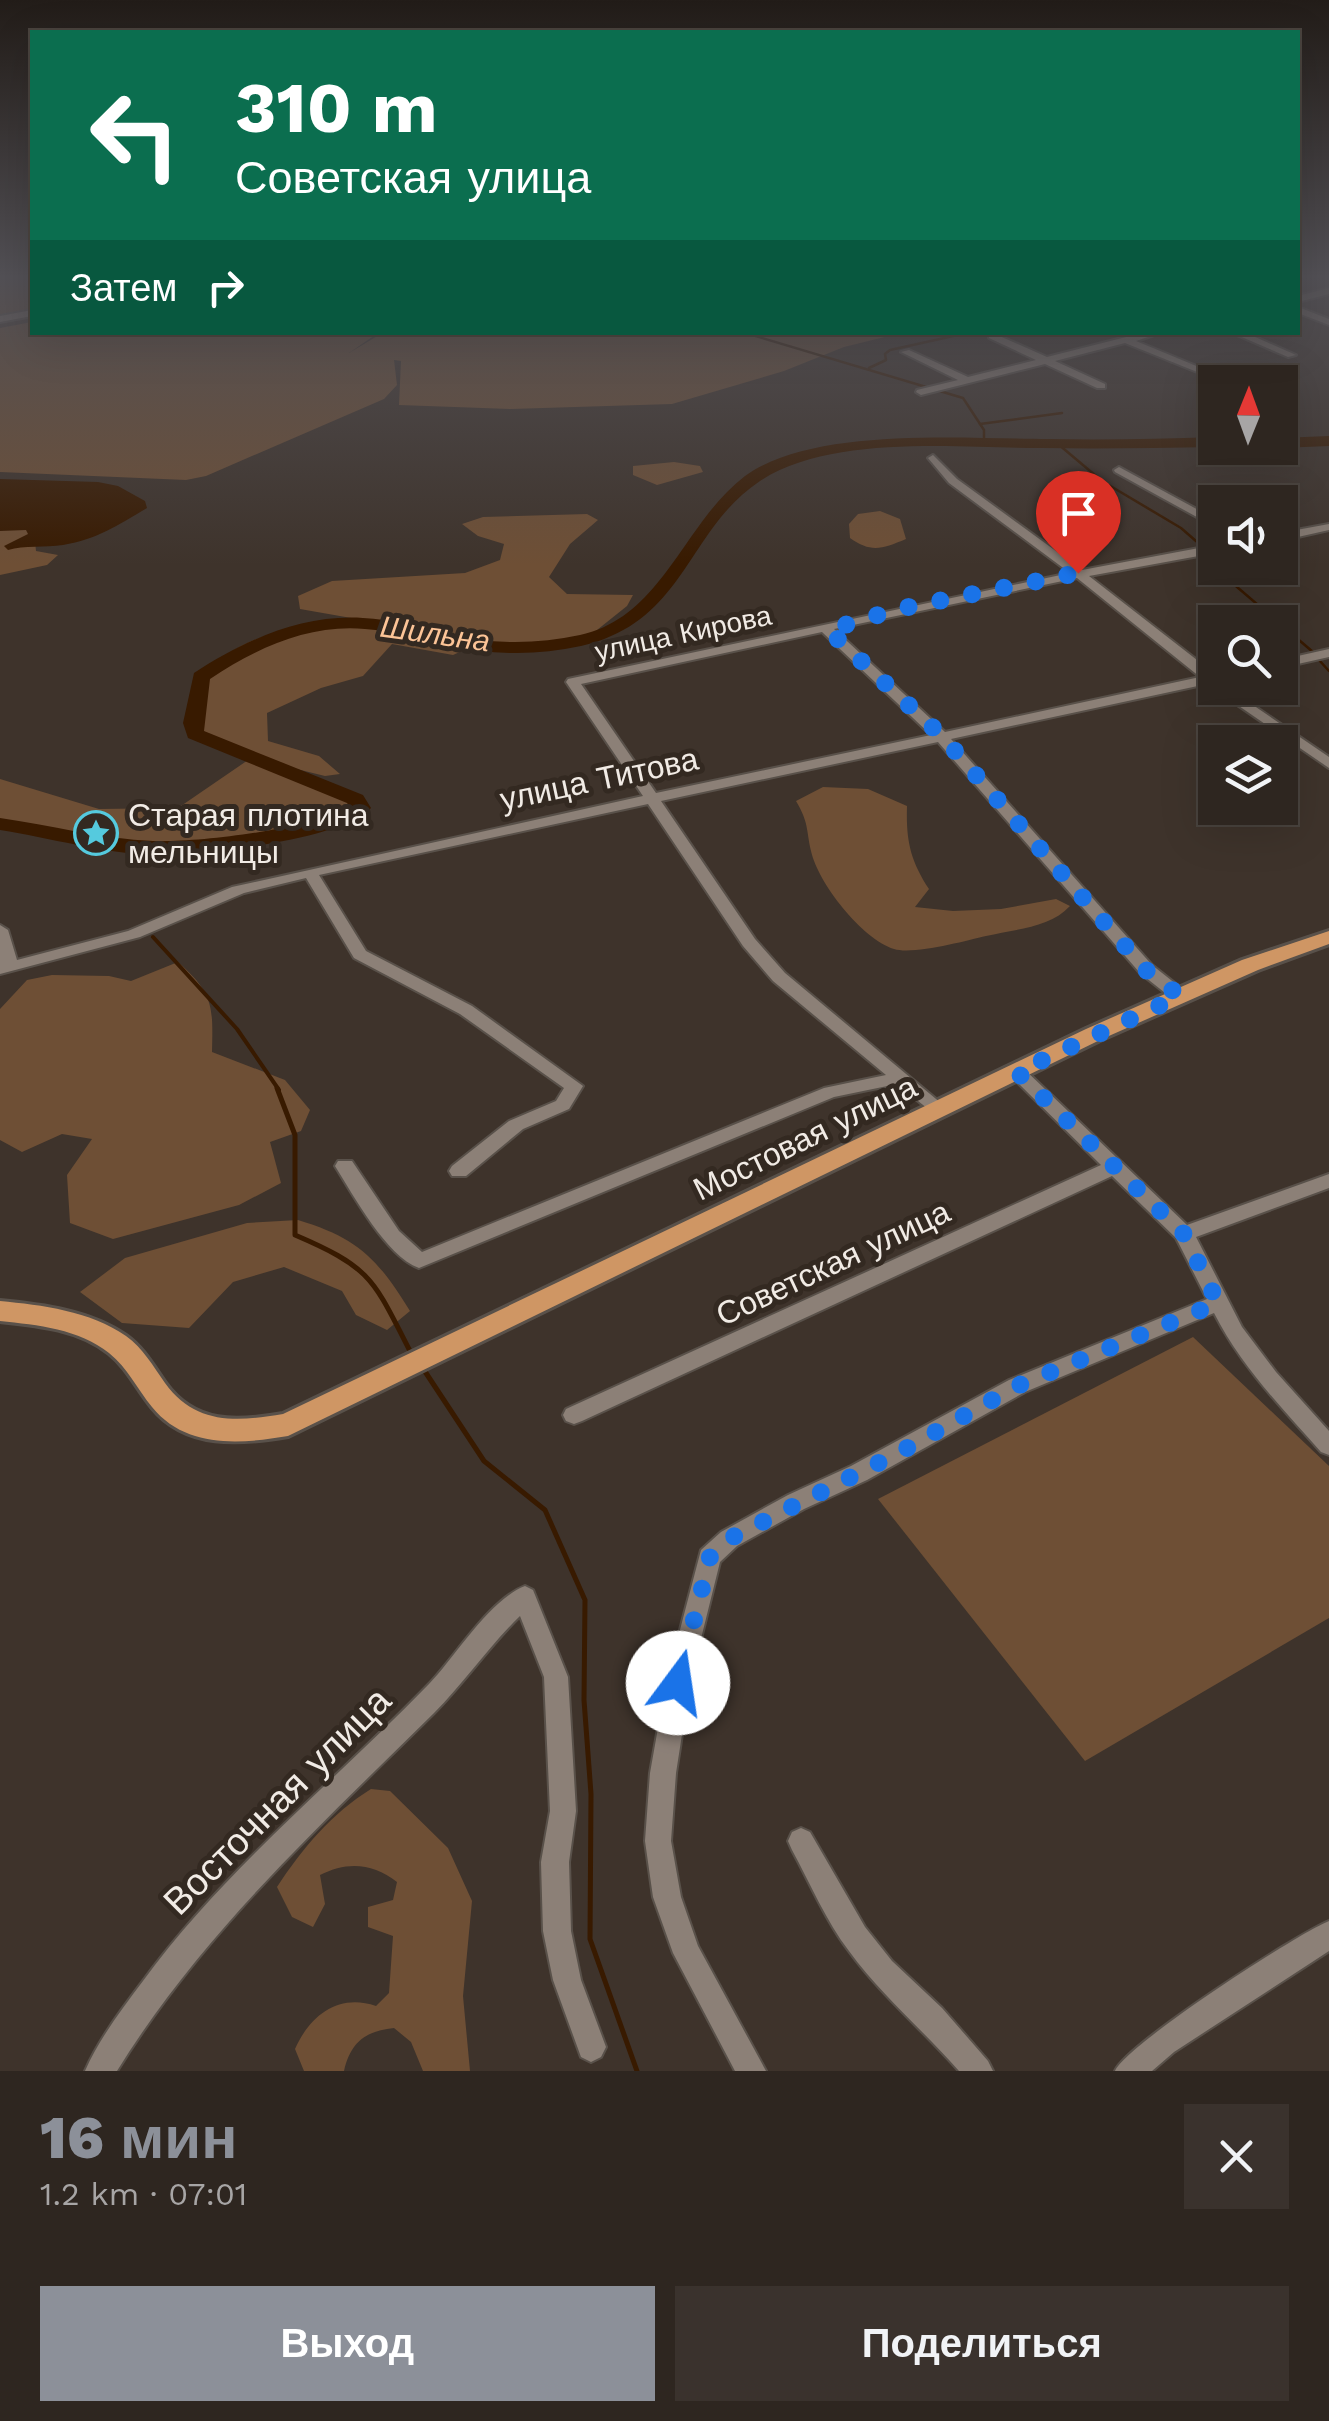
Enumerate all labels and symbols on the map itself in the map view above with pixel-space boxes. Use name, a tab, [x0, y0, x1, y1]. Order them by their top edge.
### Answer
north arrow	[1198, 365, 1298, 465]
pin	[1036, 471, 1121, 574]
street label: улица Кирова	[592, 599, 775, 668]
water label: Шильна	[378, 609, 492, 659]
street label: улица Титова	[497, 739, 702, 819]
place label: Старая плотина мельницы	[128, 796, 369, 871]
place icon: Старая плотина мельницы	[73, 810, 119, 856]
street label: Мостовая улица	[687, 1067, 923, 1208]
street label: Советская улица	[710, 1192, 956, 1334]
position arrow	[626, 1631, 730, 1735]
street label: Восточная улица	[154, 1678, 400, 1924]

